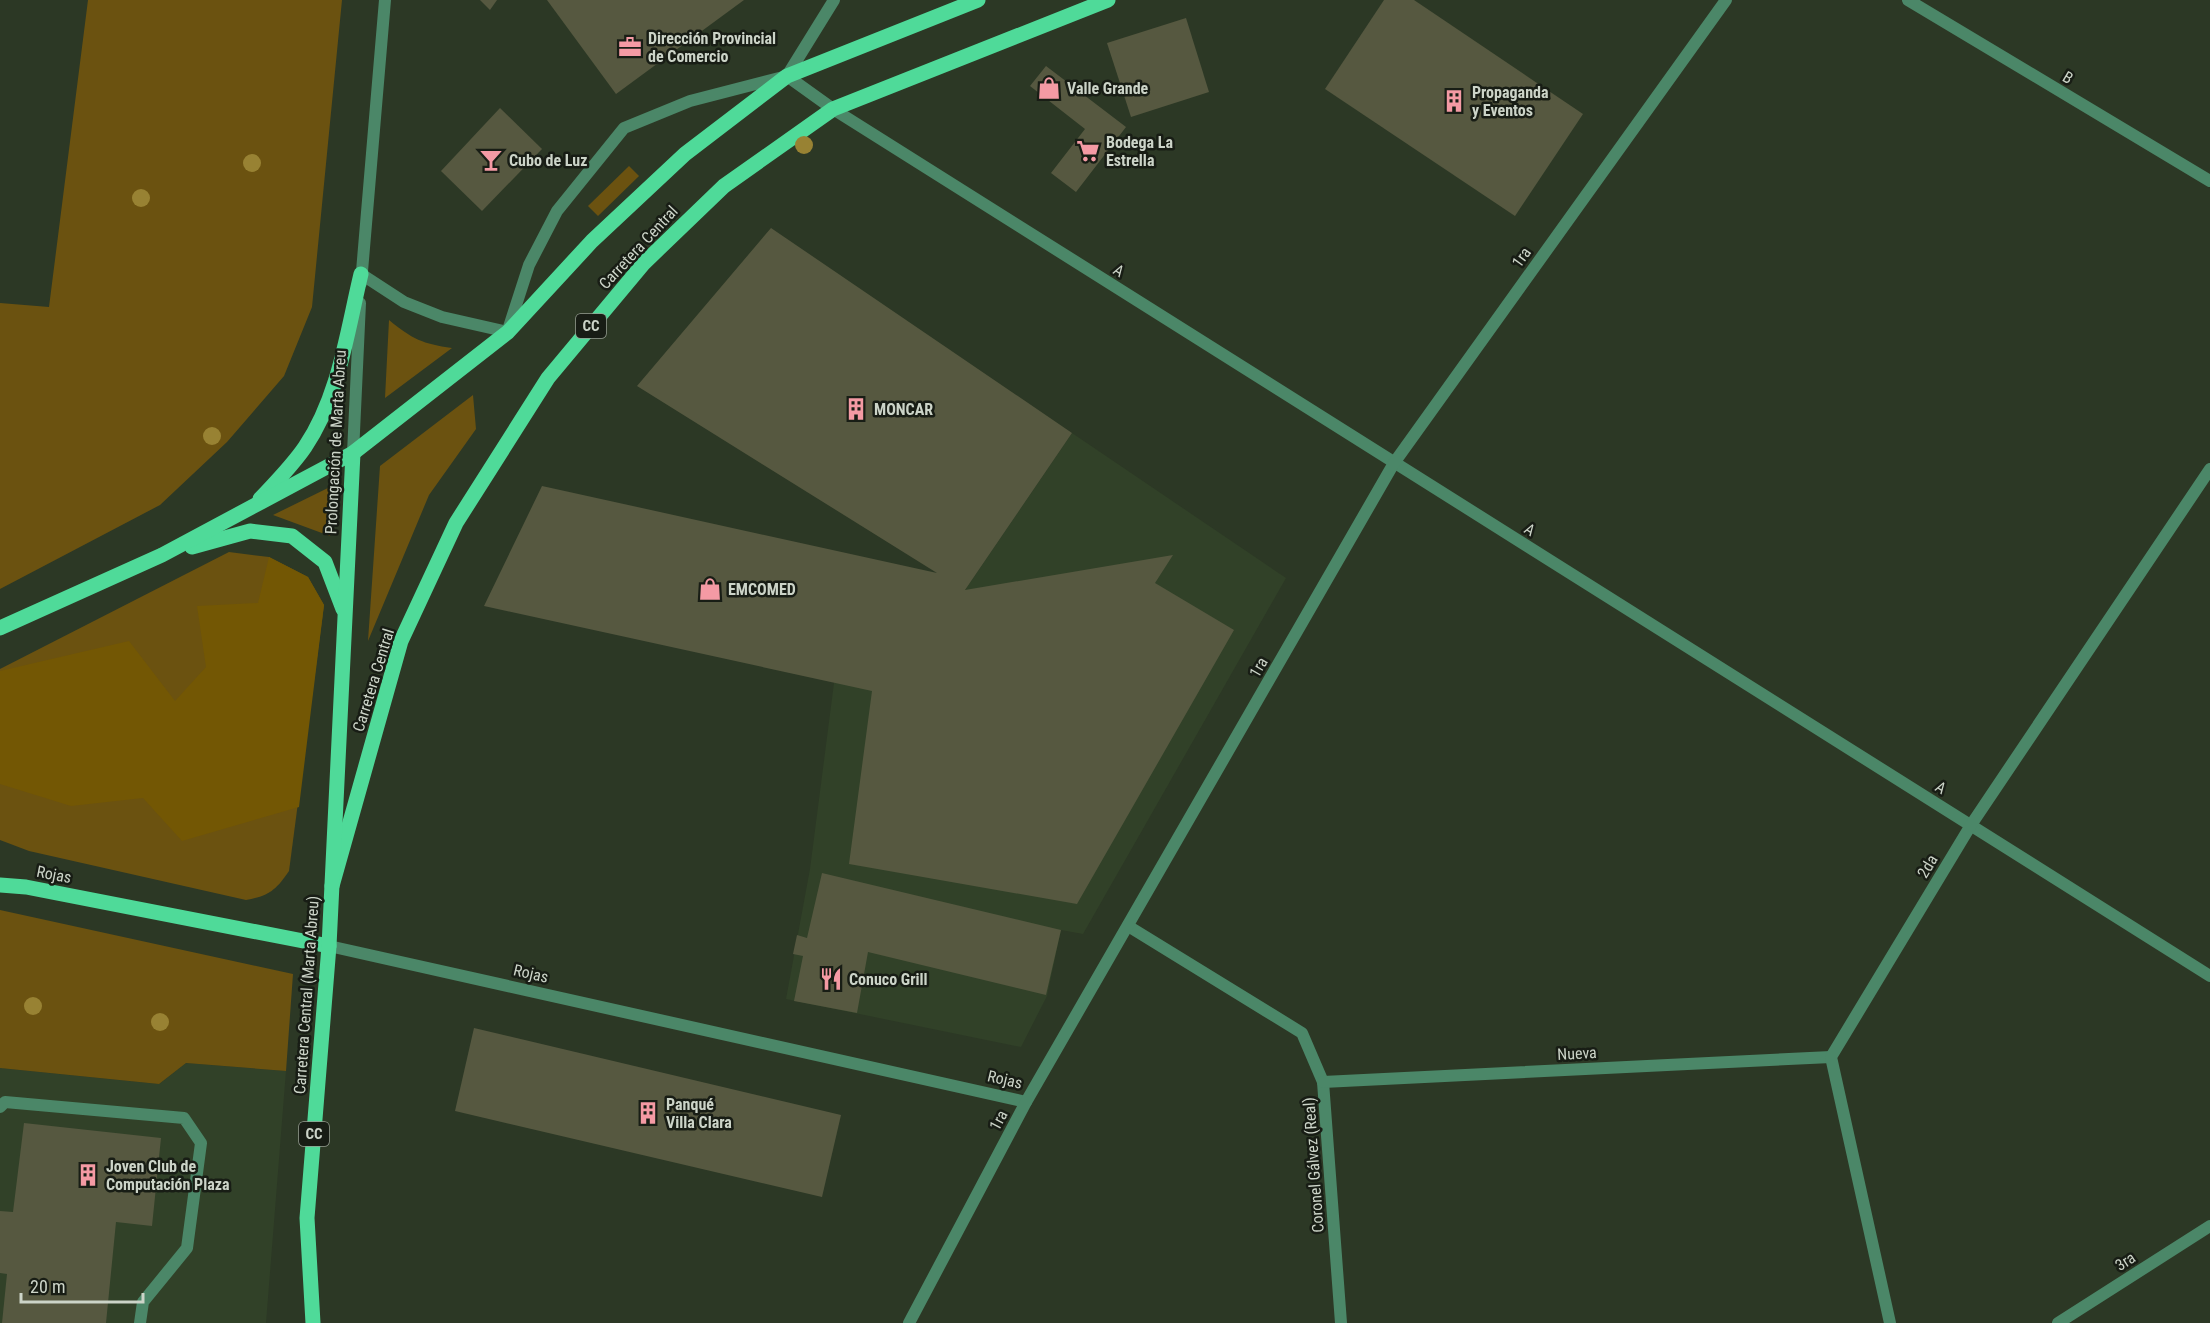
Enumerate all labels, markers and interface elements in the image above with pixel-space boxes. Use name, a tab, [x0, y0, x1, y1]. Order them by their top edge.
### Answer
place label: Dirección Provincial de Comercio	[648, 29, 776, 66]
office icon: Dirección Provincial de Comercio	[617, 34, 643, 60]
street label: B	[2059, 67, 2076, 88]
shop icon: Valle Grande	[1036, 75, 1062, 101]
place label: Valle Grande	[1067, 79, 1149, 98]
place label: Propaganda y Eventos	[1472, 83, 1549, 120]
building icon: Propaganda y Eventos	[1441, 88, 1467, 114]
place label: Bodega La Estrella	[1106, 133, 1173, 170]
supermarket icon: Bodega La Estrella	[1075, 138, 1101, 164]
bar icon: Cubo de Luz	[478, 147, 504, 173]
place label: Cubo de Luz	[509, 151, 587, 170]
street label: Carretera Central	[595, 202, 682, 293]
street label: 1ra	[1508, 244, 1535, 271]
street label: A	[1110, 260, 1128, 281]
road number: CC	[576, 314, 606, 338]
street label: Prolongación de Marta Abreu	[321, 349, 350, 535]
building icon: MONCAR	[843, 396, 869, 422]
place label: MONCAR	[874, 400, 933, 419]
street label: A	[1521, 519, 1539, 540]
shop icon: EMCOMED	[697, 576, 723, 602]
place label: EMCOMED	[728, 580, 796, 599]
street label: Carretera Central	[349, 626, 398, 734]
street label: 1ra	[1245, 654, 1272, 681]
street label: A	[1932, 777, 1950, 798]
street label: 2da	[1913, 851, 1942, 881]
street label: Rojas	[35, 862, 73, 887]
street label: Carretera Central (Marta Abreu)	[290, 895, 323, 1095]
street label: Rojas	[512, 960, 550, 987]
restaurant icon: Conuco Grill	[818, 966, 844, 992]
place label: Conuco Grill	[849, 970, 928, 989]
street label: Nueva	[1557, 1043, 1597, 1064]
street label: Rojas	[986, 1066, 1024, 1093]
place label: Panqué Villa Clara	[666, 1095, 732, 1132]
street label: Coronel Gálvez (Real)	[1299, 1097, 1328, 1233]
building icon: Panqué Villa Clara	[635, 1100, 661, 1126]
street label: 1ra	[985, 1107, 1012, 1134]
road number: CC	[299, 1122, 329, 1146]
place label: Joven Club de Computación Plaza	[106, 1157, 230, 1194]
building icon: Joven Club de Computación Plaza	[75, 1162, 101, 1188]
street label: 3ra	[2112, 1248, 2139, 1275]
scale bar	[21, 1266, 142, 1304]
text: 20 m	[30, 1276, 65, 1297]

